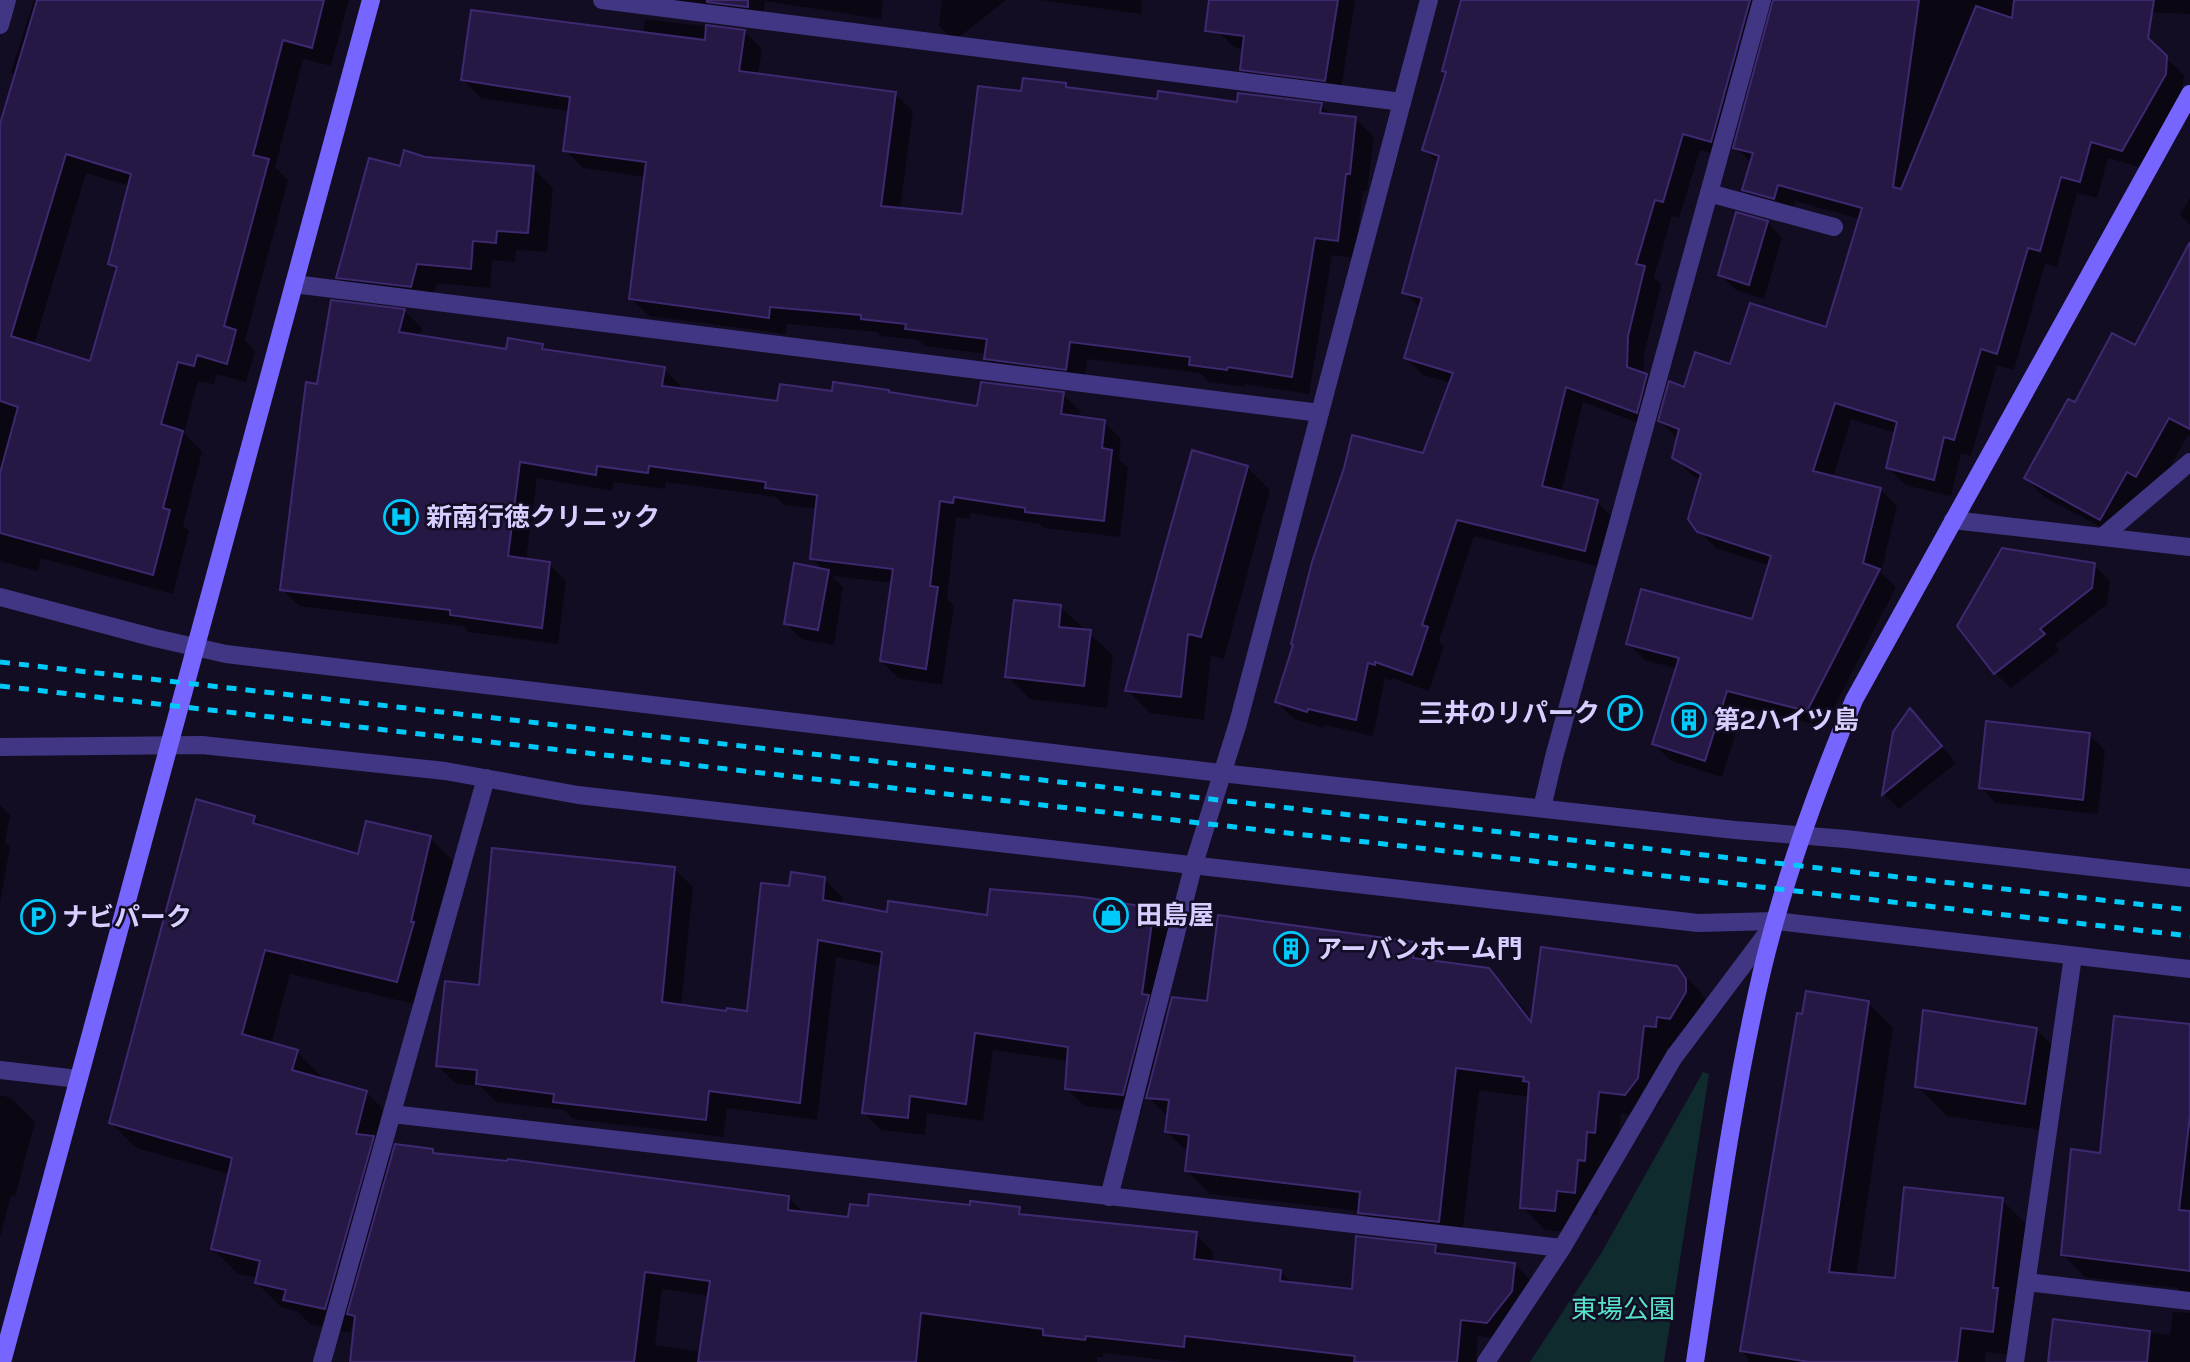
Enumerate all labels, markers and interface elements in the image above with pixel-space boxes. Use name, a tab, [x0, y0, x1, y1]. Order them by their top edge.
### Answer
hospital icon: 新南行徳クリニック	[382, 498, 420, 536]
place label: 新南行徳クリニック	[426, 500, 660, 534]
parking icon: 三井のリパーク	[1606, 694, 1644, 732]
place label: 三井のリパーク	[1418, 696, 1600, 730]
building icon: 第2ハイツ島	[1670, 701, 1708, 739]
place label: 第2ハイツ島	[1714, 703, 1859, 737]
shop icon: 田島屋	[1092, 896, 1130, 934]
parking icon: ナビパーク	[19, 898, 57, 936]
place label: 田島屋	[1136, 898, 1214, 932]
place label: ナビパーク	[62, 900, 192, 934]
building icon: アーバンホーム門	[1272, 930, 1310, 968]
place label: アーバンホーム門	[1316, 932, 1523, 966]
park label: 東場公園	[1571, 1292, 1675, 1326]

